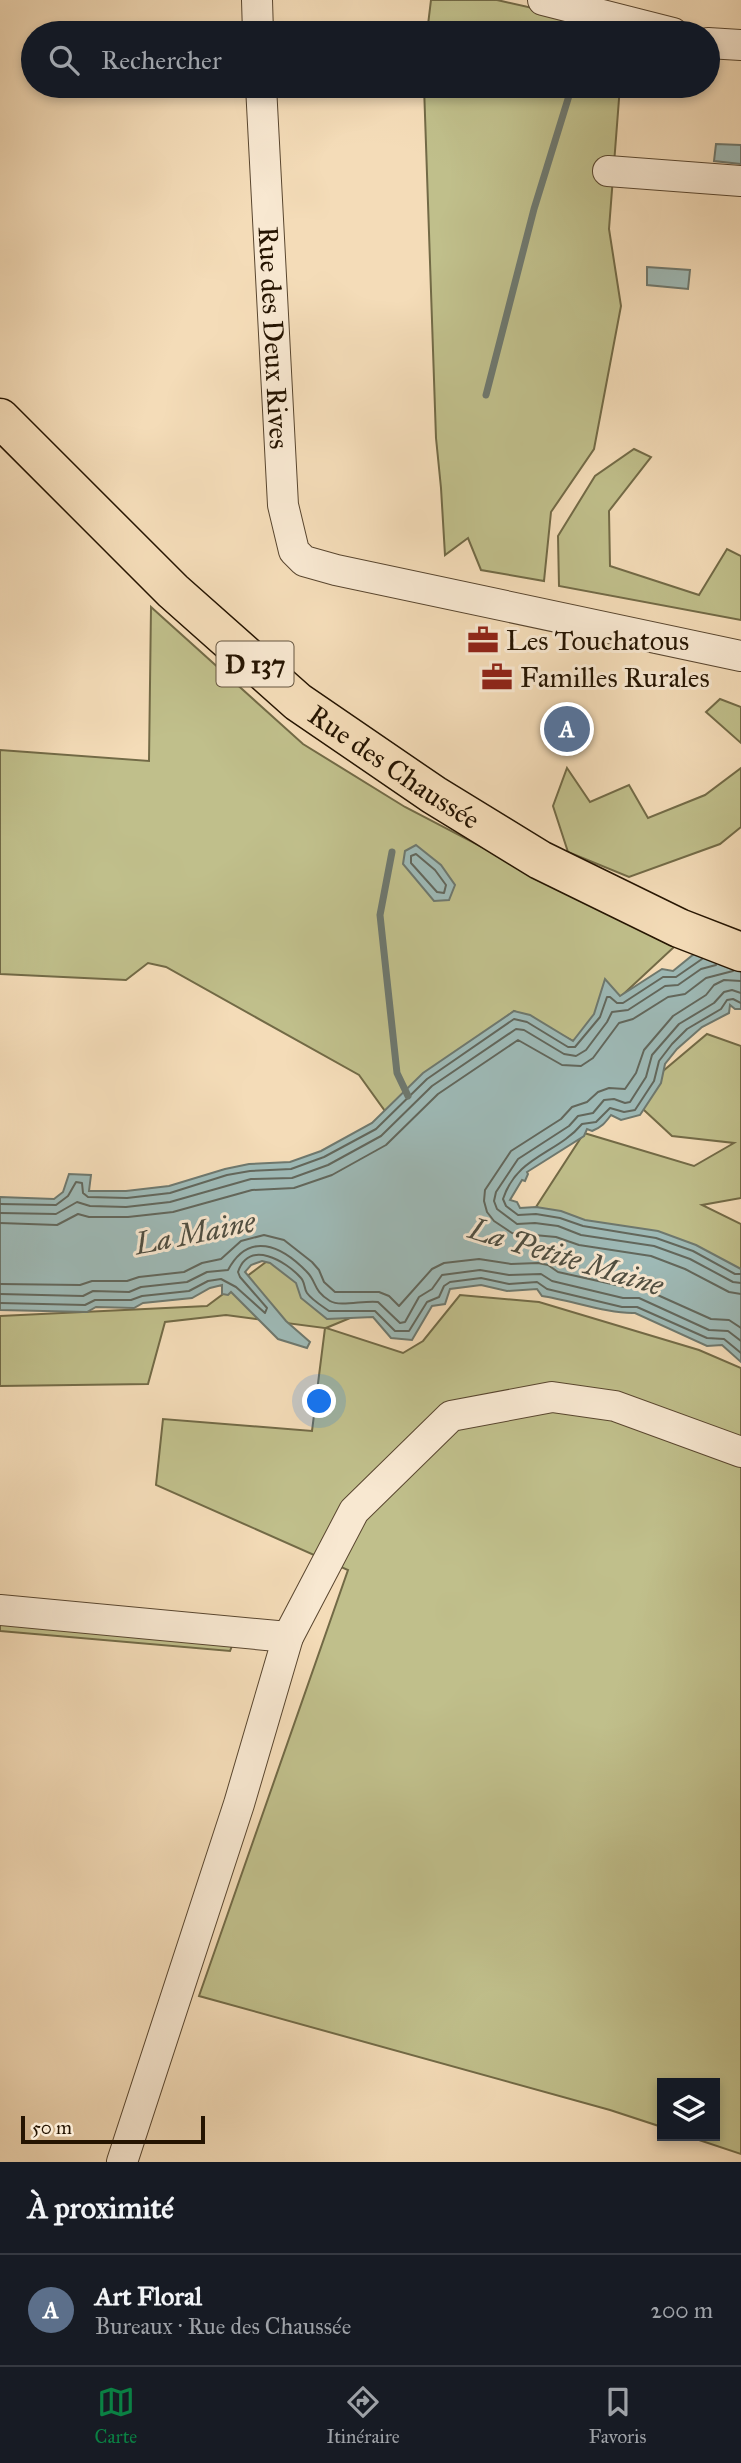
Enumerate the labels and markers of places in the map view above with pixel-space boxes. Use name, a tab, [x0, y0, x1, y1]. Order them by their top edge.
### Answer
office icon: Les Touchatous	[466, 623, 500, 657]
place label: Les Touchatous	[506, 623, 689, 658]
office icon: Familles Rurales	[480, 660, 514, 694]
place label: Familles Rurales	[520, 660, 710, 695]
pin: A	[544, 703, 590, 755]

